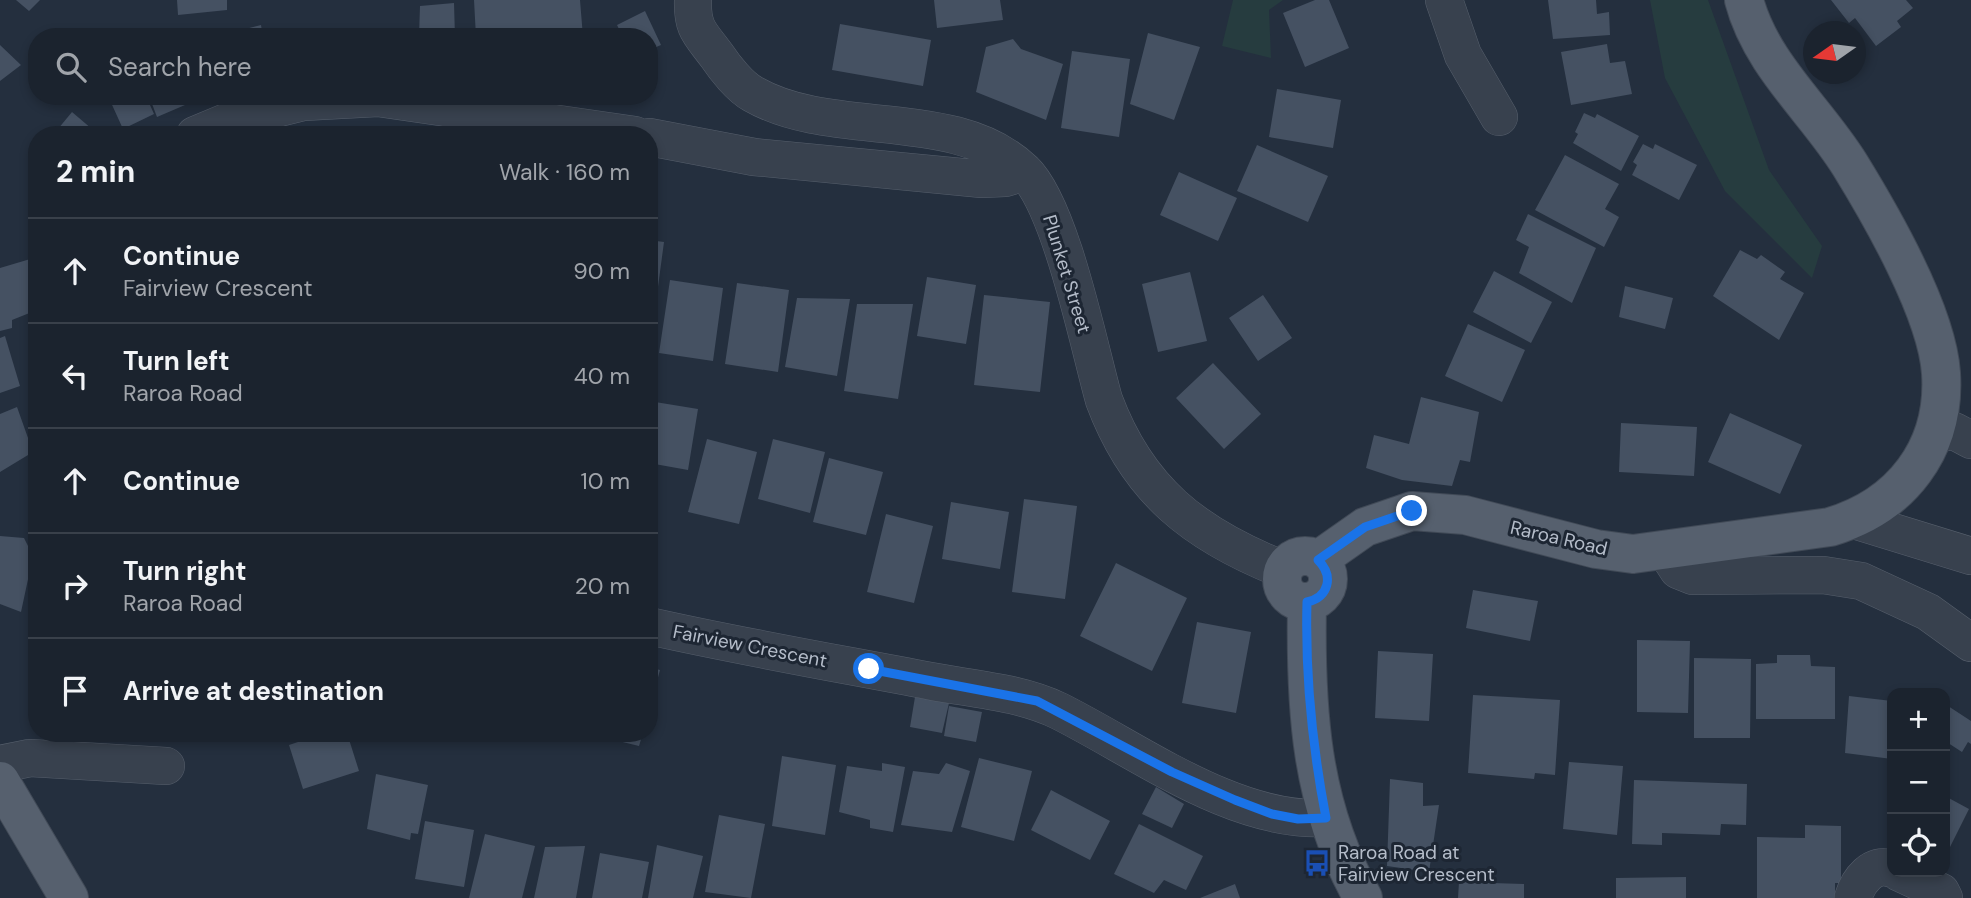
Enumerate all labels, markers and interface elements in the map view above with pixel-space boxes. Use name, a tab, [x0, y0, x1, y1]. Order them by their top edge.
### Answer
north arrow	[1803, 21, 1866, 84]
search box	[28, 28, 658, 105]
icon: search	[52, 48, 90, 86]
text: Search here	[108, 50, 251, 84]
text: 2 min	[56, 152, 135, 191]
text: Walk · 160 m	[499, 157, 630, 187]
street label: Plunket Street	[1037, 212, 1097, 336]
text: Continue	[123, 239, 240, 273]
icon: ahead	[56, 252, 94, 290]
text: 90 m	[573, 256, 630, 286]
text: Fairview Crescent	[123, 273, 313, 303]
text: Turn left	[123, 344, 230, 378]
icon: left	[56, 357, 94, 395]
text: 40 m	[574, 361, 630, 391]
text: Raroa Road	[123, 378, 243, 408]
icon: ahead	[56, 462, 94, 500]
text: Continue	[123, 464, 240, 498]
text: 10 m	[580, 466, 630, 496]
route end	[1396, 495, 1427, 526]
street label: Raroa Road	[1508, 515, 1610, 561]
text: Turn right	[123, 554, 247, 588]
icon: right	[56, 567, 94, 605]
text: 20 m	[575, 571, 630, 601]
text: Raroa Road	[123, 588, 243, 618]
street label: Fairview Crescent	[671, 619, 829, 673]
route start	[853, 653, 884, 684]
icon: arrive	[56, 672, 94, 710]
text: Arrive at destination	[123, 674, 384, 708]
map controls	[1887, 688, 1950, 877]
button: +	[1887, 688, 1950, 751]
button: −	[1887, 751, 1950, 814]
button: locate	[1887, 814, 1950, 877]
place label: Raroa Road at Fairview Crescent	[1338, 840, 1495, 887]
bus stop icon: Raroa Road at Fairview Crescent	[1302, 848, 1332, 878]

